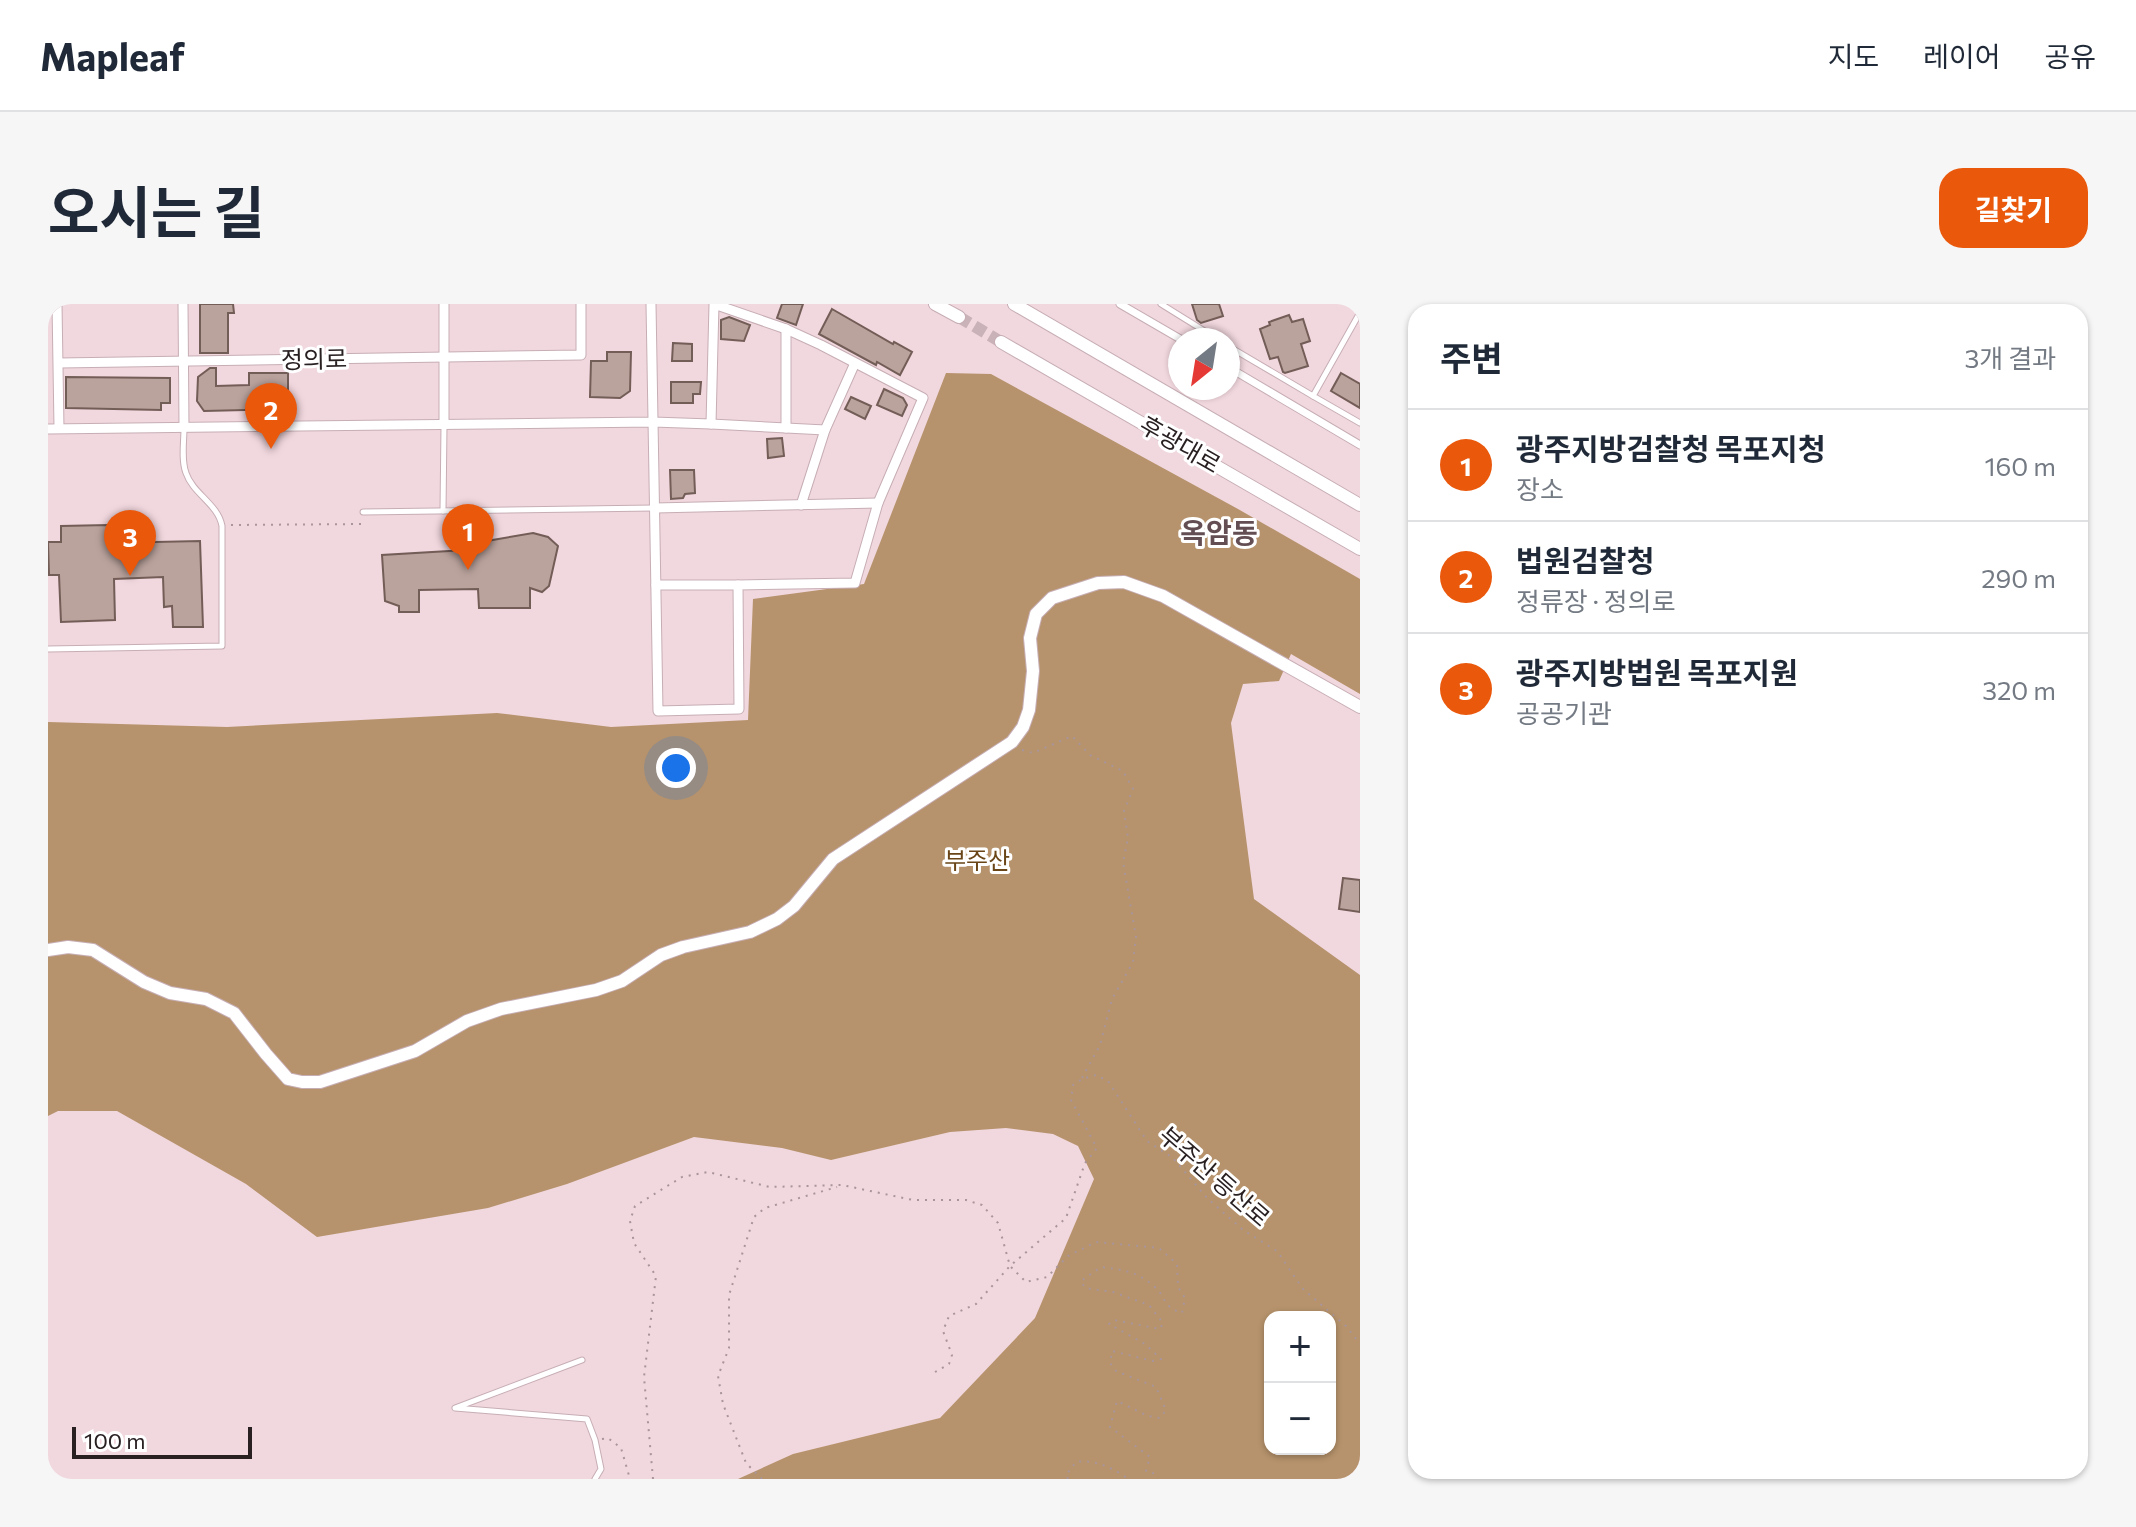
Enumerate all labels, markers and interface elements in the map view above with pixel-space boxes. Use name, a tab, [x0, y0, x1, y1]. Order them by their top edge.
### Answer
text: Mapleaf	[40, 32, 185, 79]
text: 지도	[1828, 39, 1879, 73]
text: 레이어	[1923, 39, 2000, 73]
text: 공유	[2044, 39, 2096, 73]
button: 길찾기	[1939, 168, 2088, 248]
text: 오시는 길	[48, 176, 265, 245]
north arrow	[1168, 328, 1240, 400]
text: 주변	[1440, 336, 1503, 378]
text: 3개 결과	[1964, 342, 2056, 373]
street label: 정의로	[281, 343, 347, 374]
pin: 2	[245, 383, 297, 449]
street label: 후광대로	[1135, 409, 1226, 478]
text: 광주지방검찰청 목포지청	[1516, 429, 1825, 466]
text: 1	[1460, 450, 1472, 481]
text: 160 m	[1984, 450, 2056, 481]
text: 장소	[1516, 473, 1564, 504]
pin: 1	[442, 504, 494, 570]
pin: 3	[104, 510, 156, 576]
district label: 옥암동	[1180, 515, 1258, 549]
text: 법원검찰청	[1516, 541, 1654, 578]
text: 2	[1459, 562, 1473, 593]
text: 290 m	[1981, 562, 2056, 593]
text: 정류장 · 정의로	[1516, 585, 1676, 616]
text: 광주지방법원 목포지원	[1516, 653, 1798, 690]
text: 3	[1458, 674, 1474, 705]
text: 320 m	[1982, 674, 2056, 705]
text: 공공기관	[1516, 697, 1612, 728]
your location	[656, 748, 696, 788]
park label: 부주산	[944, 845, 1010, 874]
street label: 부주산 등산로	[1154, 1120, 1276, 1232]
map controls	[1264, 1311, 1336, 1455]
button: +	[1264, 1311, 1336, 1383]
button: −	[1264, 1383, 1336, 1455]
scale bar	[72, 1423, 252, 1459]
text: 100 m	[84, 1427, 146, 1454]

